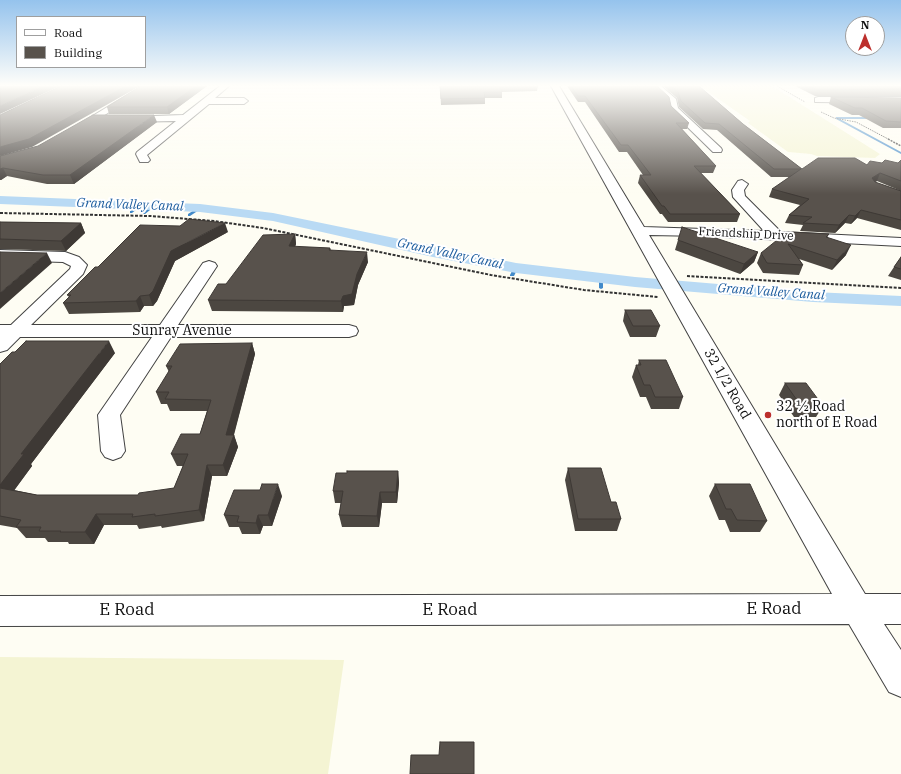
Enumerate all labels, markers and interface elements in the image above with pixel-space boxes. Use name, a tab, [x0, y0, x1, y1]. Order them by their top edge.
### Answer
legend	[16, 16, 146, 68]
north arrow	[845, 16, 885, 56]
text: N	[861, 18, 869, 32]
text: Road	[54, 25, 83, 40]
text: Building	[54, 45, 102, 60]
water label: Grand Valley Canal	[76, 195, 184, 215]
street label: Friendship Drive	[698, 224, 794, 244]
water label: Grand Valley Canal	[396, 235, 504, 273]
water label: Grand Valley Canal	[717, 280, 825, 304]
street label: Sunray Avenue	[132, 323, 232, 339]
street label: 32 1/2 Road	[700, 346, 754, 422]
place label: 32 ½ Road north of E Road	[776, 399, 878, 432]
marker: 32 ½ Road north of E Road	[763, 410, 773, 420]
street label: E Road	[746, 599, 802, 619]
street label: E Road	[99, 600, 155, 620]
street label: E Road	[422, 600, 478, 620]

